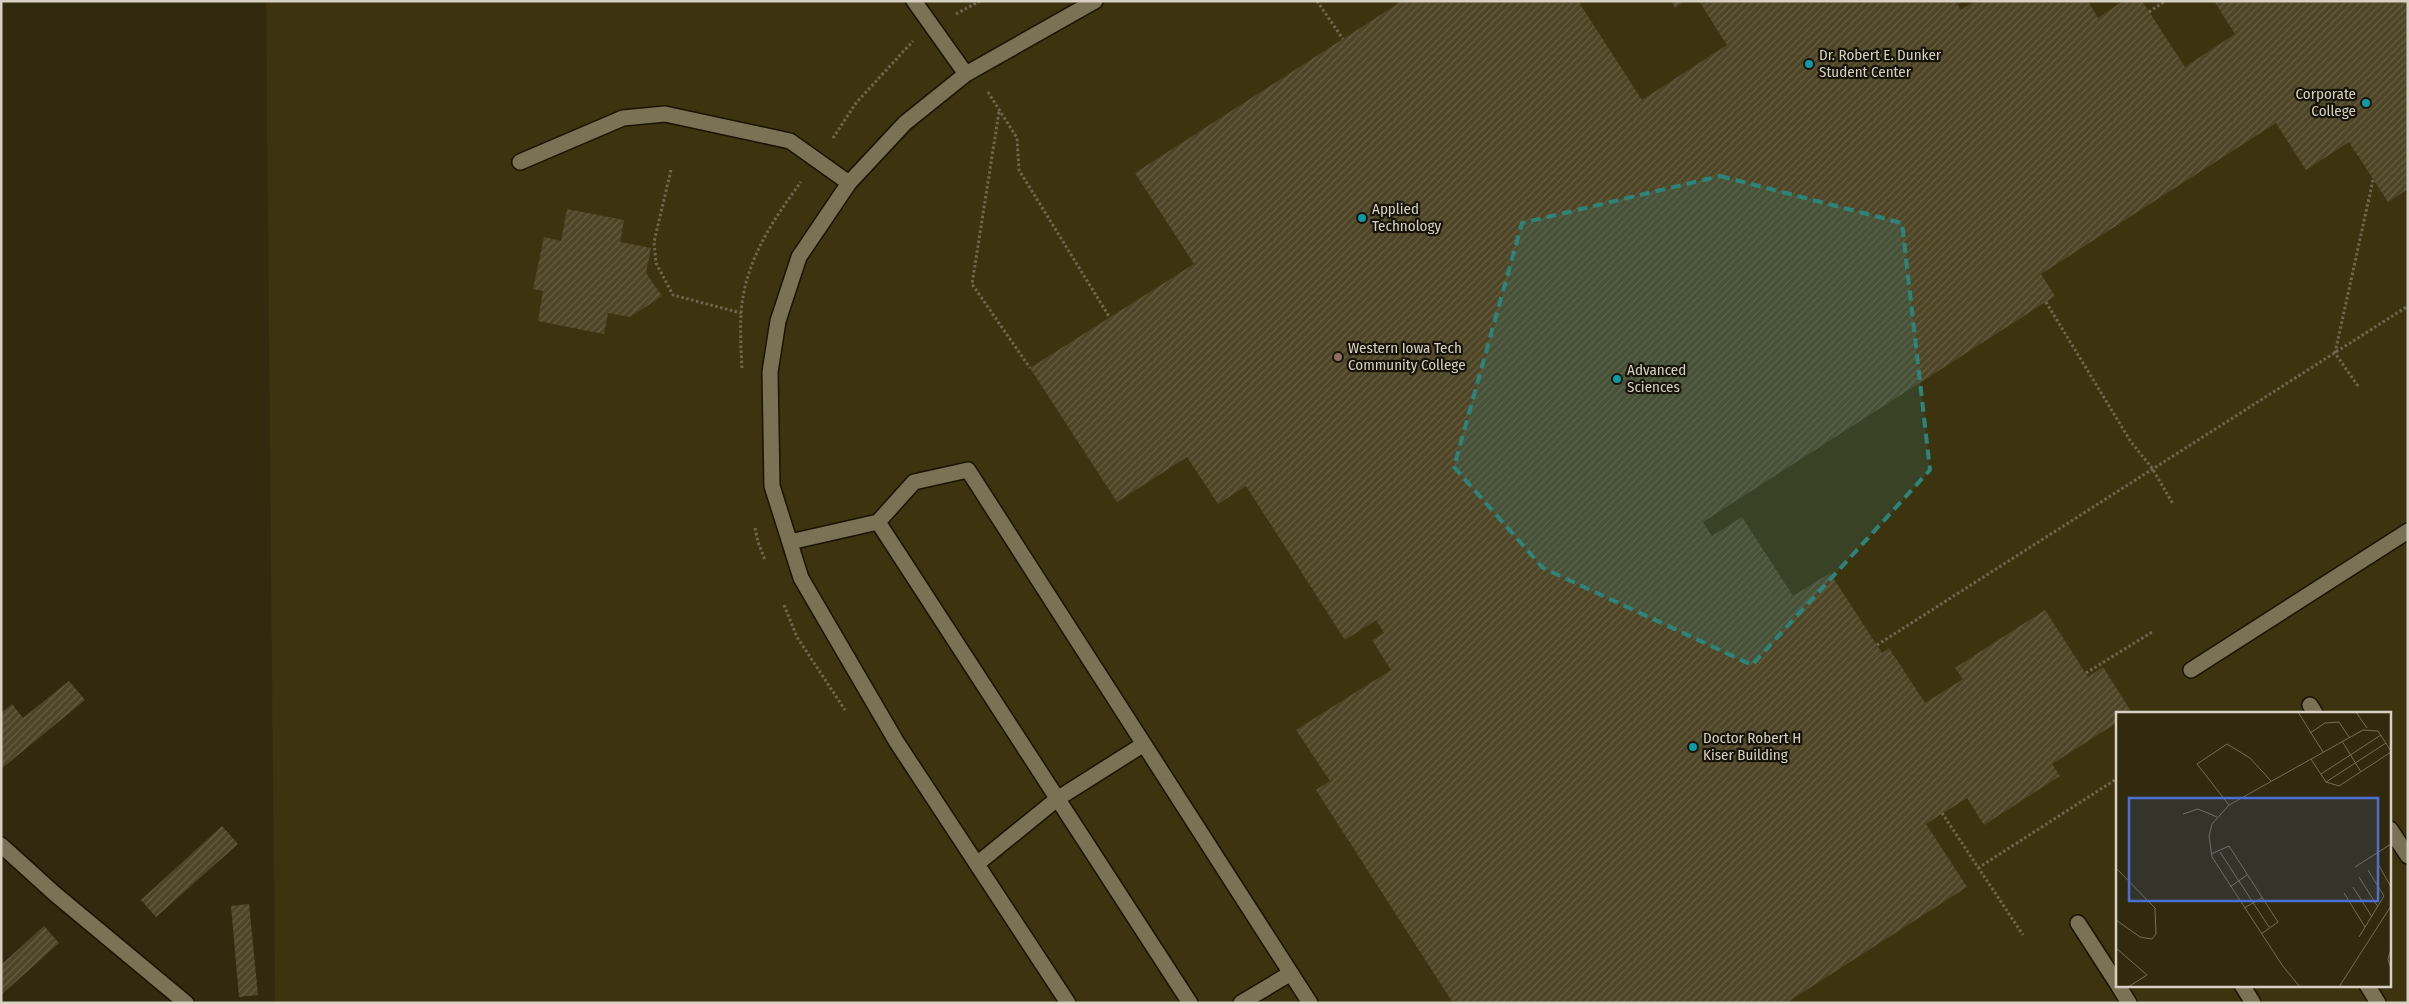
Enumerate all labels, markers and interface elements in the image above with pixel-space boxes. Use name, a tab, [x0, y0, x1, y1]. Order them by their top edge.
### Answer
place label: Dr. Robert E. Dunker Student Center	[1819, 46, 1942, 81]
marker: Dr. Robert E. Dunker Student Center	[1803, 58, 1815, 70]
place label: Corporate College	[2295, 85, 2356, 120]
marker: Corporate College	[2360, 97, 2372, 109]
place label: Applied Technology	[1372, 200, 1441, 235]
marker: Applied Technology	[1356, 212, 1368, 224]
place label: Western Iowa Tech Community College	[1348, 339, 1466, 374]
marker: Western Iowa Tech Community College	[1332, 351, 1344, 363]
place label: Advanced Sciences	[1627, 361, 1686, 396]
marker: Advanced Sciences	[1611, 373, 1623, 385]
inset map	[2116, 712, 2392, 986]
place label: Doctor Robert H Kiser Building	[1703, 729, 1801, 764]
marker: Doctor Robert H Kiser Building	[1687, 741, 1699, 753]

